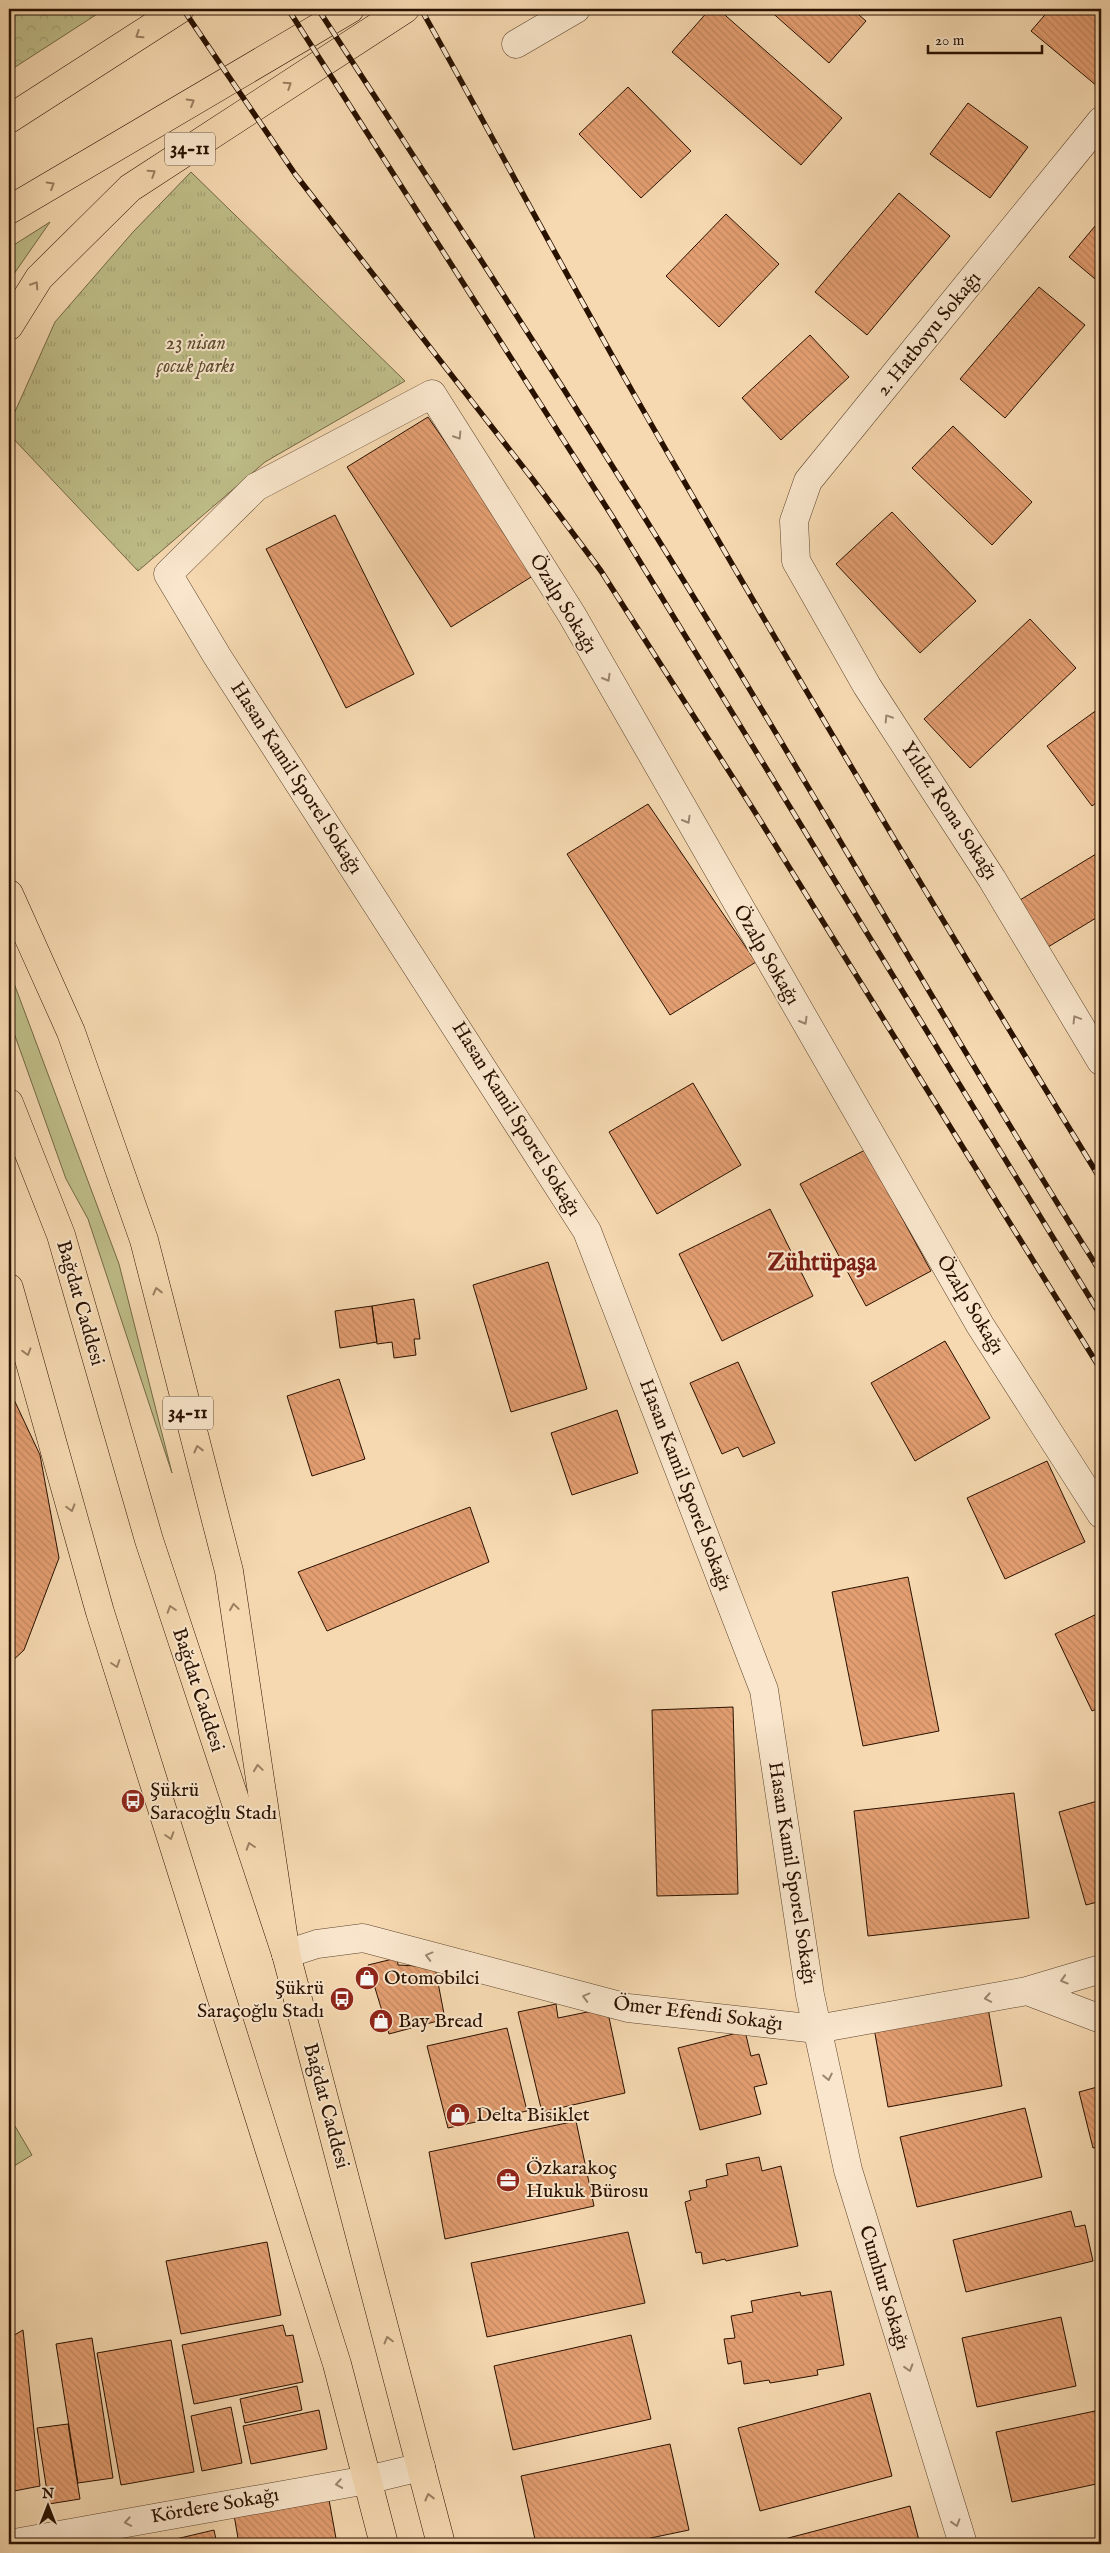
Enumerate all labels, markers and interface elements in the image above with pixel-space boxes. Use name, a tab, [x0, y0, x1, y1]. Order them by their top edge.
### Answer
scale bar	[928, 22, 1041, 54]
one-way arrow	[135, 29, 144, 38]
text: 20 m	[935, 31, 965, 50]
one-way arrow	[283, 81, 292, 91]
one-way arrow	[185, 99, 194, 109]
road number: 34-11	[165, 132, 215, 166]
one-way arrow	[146, 170, 156, 179]
one-way arrow	[45, 181, 54, 191]
street label: 2. Hatboyu Sokağı	[871, 267, 987, 401]
one-way arrow	[29, 281, 38, 291]
park label: 23 nisan çocuk parkı	[155, 331, 235, 379]
one-way arrow	[452, 430, 461, 439]
street label: Özalp Sokağı	[524, 550, 602, 658]
one-way arrow	[601, 673, 611, 682]
street label: Hasan Kamil Sporel Sokağı	[224, 677, 368, 879]
one-way arrow	[885, 714, 894, 723]
street label: Yıldız Rona Sokağı	[895, 737, 1003, 885]
one-way arrow	[681, 814, 691, 823]
street label: Özalp Sokağı	[727, 900, 805, 1010]
one-way arrow	[798, 1015, 808, 1024]
one-way arrow	[1073, 1015, 1083, 1024]
street label: Hasan Kamil Sporel Sokağı	[446, 1017, 586, 1221]
street label: Bağdat Caddesi	[50, 1238, 110, 1368]
district label: Zühtüpaşa	[767, 1247, 878, 1279]
street label: Özalp Sokağı	[931, 1251, 1009, 1359]
one-way arrow	[152, 1287, 163, 1296]
one-way arrow	[21, 1347, 31, 1356]
street label: Hasan Kamil Sporel Sokağı	[633, 1376, 737, 1594]
road number: 34-11	[163, 1396, 213, 1430]
one-way arrow	[193, 1445, 203, 1453]
one-way arrow	[65, 1504, 75, 1512]
one-way arrow	[230, 1602, 240, 1611]
one-way arrow	[167, 1605, 177, 1614]
street label: Bağdat Caddesi	[166, 1625, 230, 1755]
one-way arrow	[111, 1660, 121, 1668]
street label: Hasan Kamil Sporel Sokağı	[762, 1760, 822, 1986]
one-way arrow	[254, 1763, 264, 1772]
place label: Şükrü Saracoğlu Stadı	[150, 1778, 277, 1826]
bus stop icon: Şükrü Saracoğlu Stadı	[120, 1788, 146, 1814]
one-way arrow	[165, 1831, 175, 1840]
one-way arrow	[246, 1842, 256, 1851]
one-way arrow	[425, 1951, 433, 1961]
shop icon: Otomobilci	[354, 1965, 380, 1991]
place label: Otomobilci	[384, 1966, 480, 1991]
one-way arrow	[1061, 1974, 1069, 1984]
place label: Şükrü Saraçoğlu Stadı	[197, 1976, 324, 2024]
bus stop icon: Şükrü Saraçoğlu Stadı	[329, 1986, 355, 2012]
street label: Ömer Efendi Sokağı	[612, 1991, 784, 2037]
one-way arrow	[582, 1992, 590, 2003]
one-way arrow	[984, 1993, 992, 2003]
shop icon: Bay Bread	[368, 2008, 394, 2034]
place label: Bay Bread	[398, 2009, 483, 2034]
street label: Bağdat Caddesi	[297, 2040, 355, 2172]
one-way arrow	[822, 2072, 833, 2081]
shop icon: Delta Bisiklet	[445, 2102, 471, 2128]
place label: Delta Bisiklet	[476, 2103, 590, 2128]
place label: Özkarakoç Hukuk Bürosu	[526, 2156, 649, 2204]
office icon: Özkarakoç Hukuk Bürosu	[495, 2167, 521, 2193]
street label: Cumhur Sokağı	[853, 2223, 915, 2353]
one-way arrow	[383, 2336, 393, 2344]
one-way arrow	[903, 2363, 913, 2372]
one-way arrow	[335, 2478, 344, 2488]
north arrow	[22, 2480, 72, 2530]
street label: Kördere Sokağı	[149, 2482, 281, 2530]
text: N	[41, 2485, 54, 2503]
one-way arrow	[424, 2492, 435, 2501]
one-way arrow	[123, 2516, 132, 2527]
one-way arrow	[951, 2519, 961, 2527]

